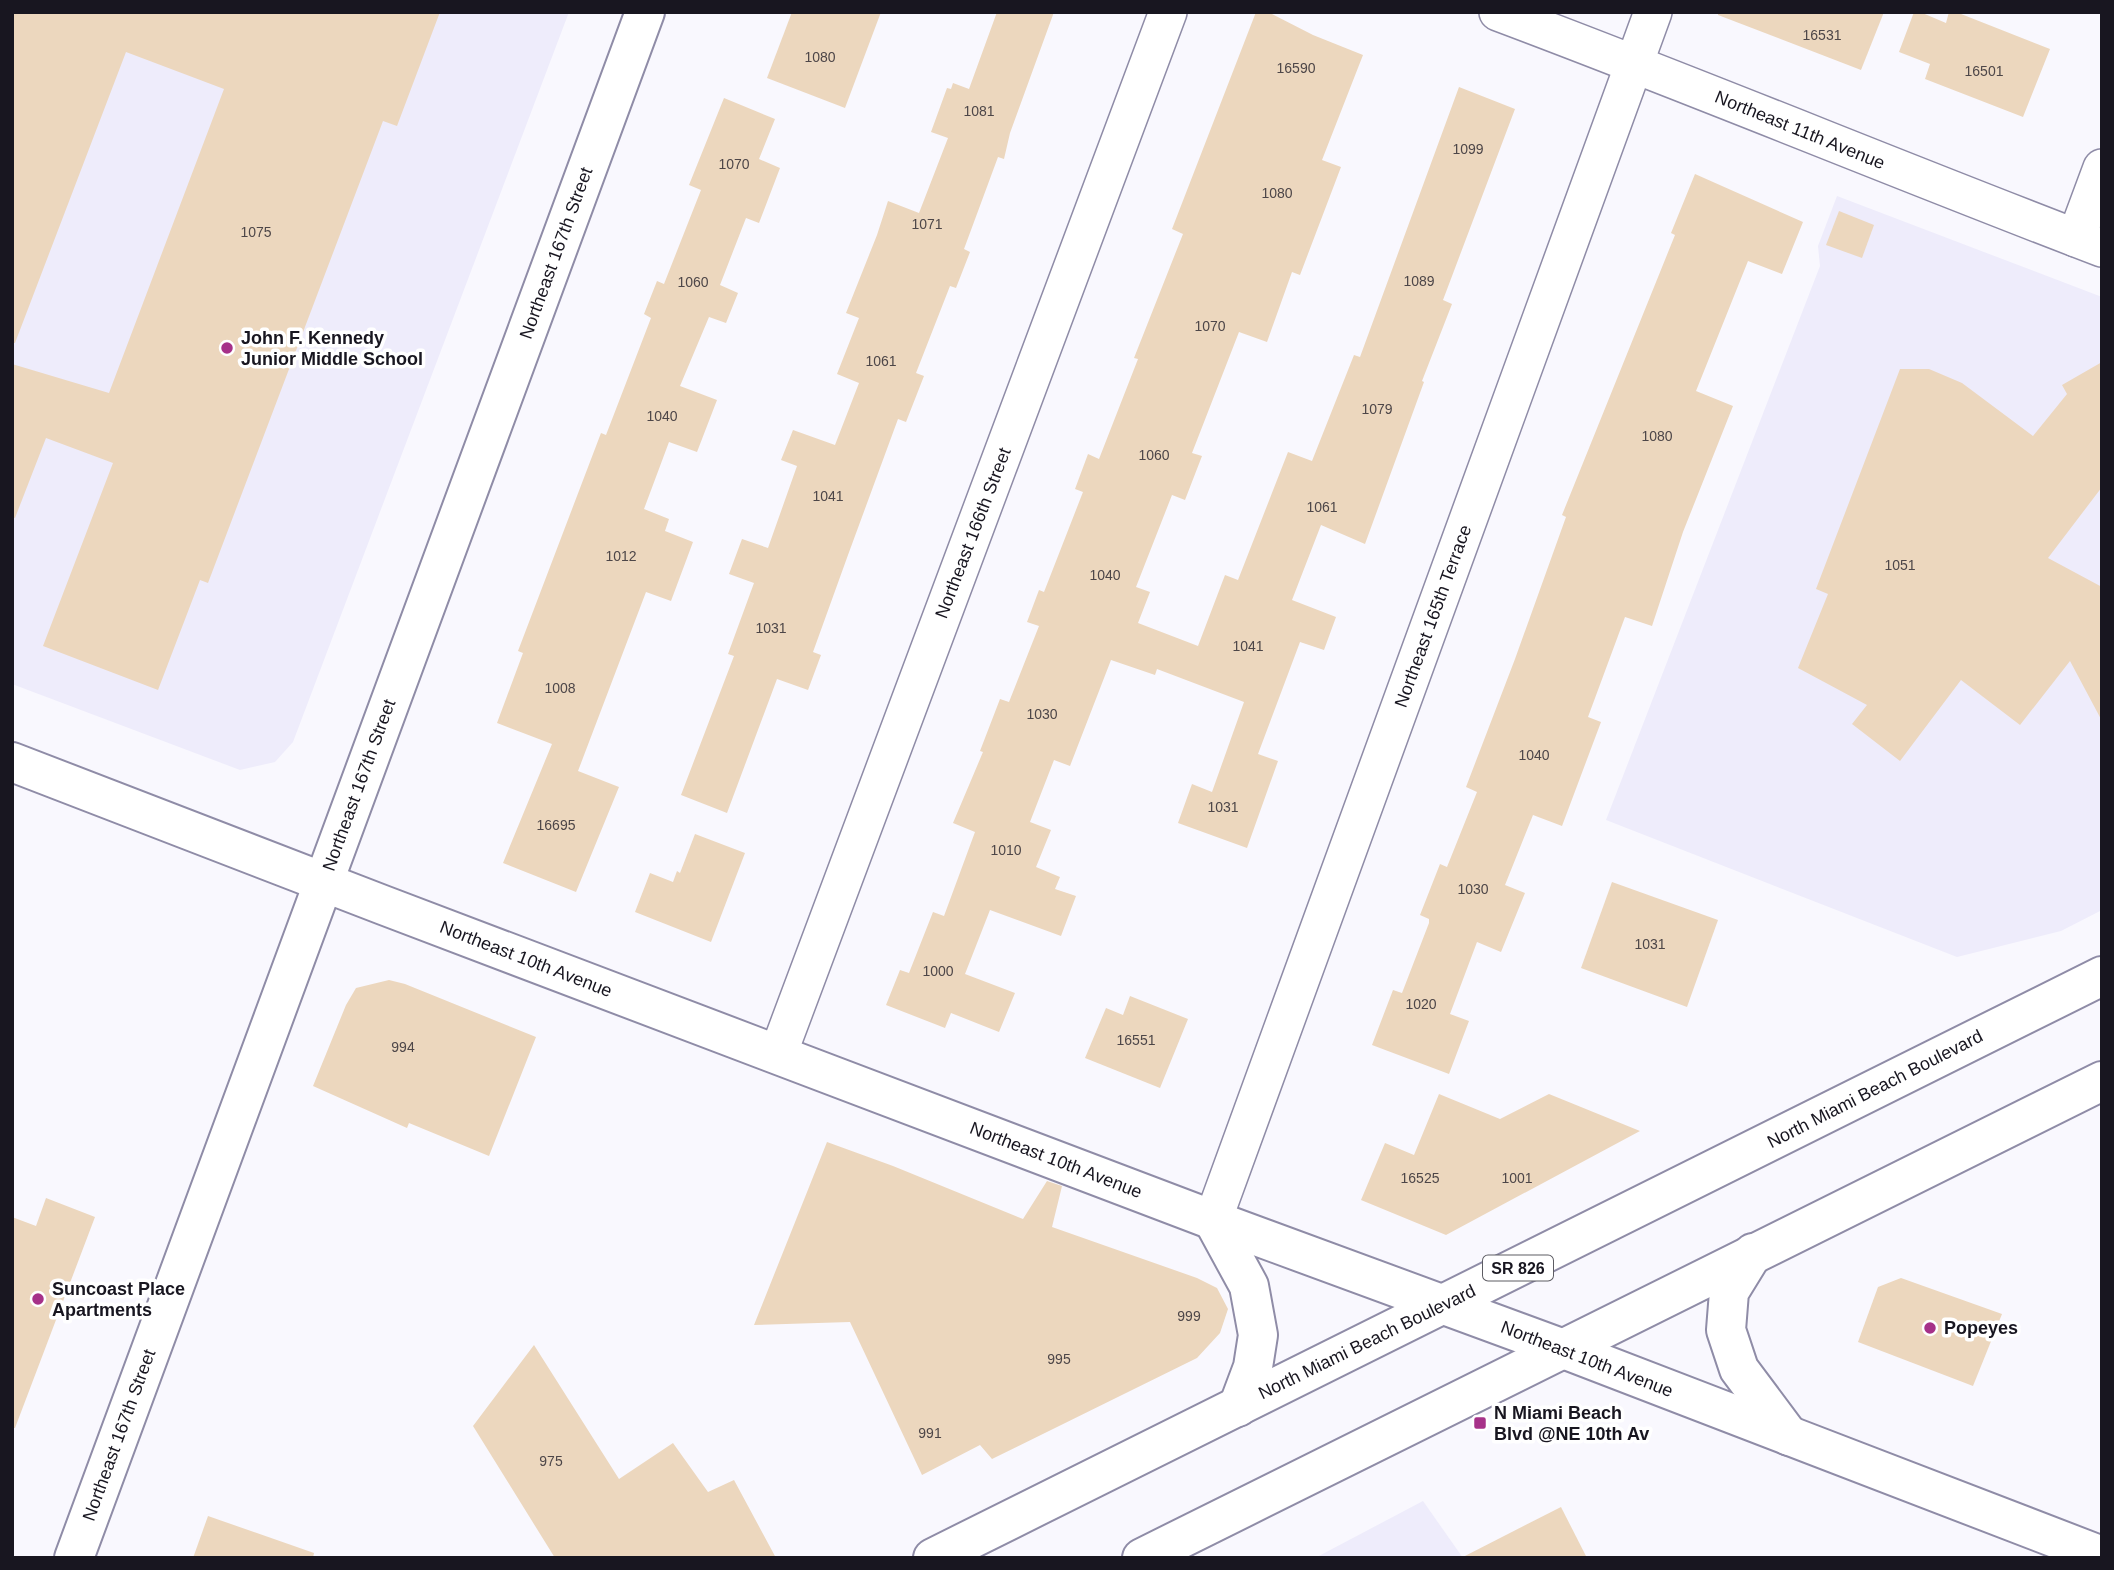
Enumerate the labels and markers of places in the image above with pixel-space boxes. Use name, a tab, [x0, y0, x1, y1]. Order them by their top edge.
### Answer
place label: John F. Kennedy Junior Middle School	[241, 328, 423, 369]
marker: John F. Kennedy Junior Middle School	[219, 340, 235, 356]
place label: Suncoast Place Apartments	[52, 1279, 185, 1320]
marker: Suncoast Place Apartments	[30, 1291, 46, 1307]
place label: Popeyes	[1944, 1318, 2018, 1338]
marker: Popeyes	[1922, 1320, 1938, 1336]
place label: N Miami Beach Blvd @NE 10th Av	[1494, 1403, 1649, 1444]
marker: N Miami Beach Blvd @NE 10th Av	[1472, 1415, 1488, 1431]

